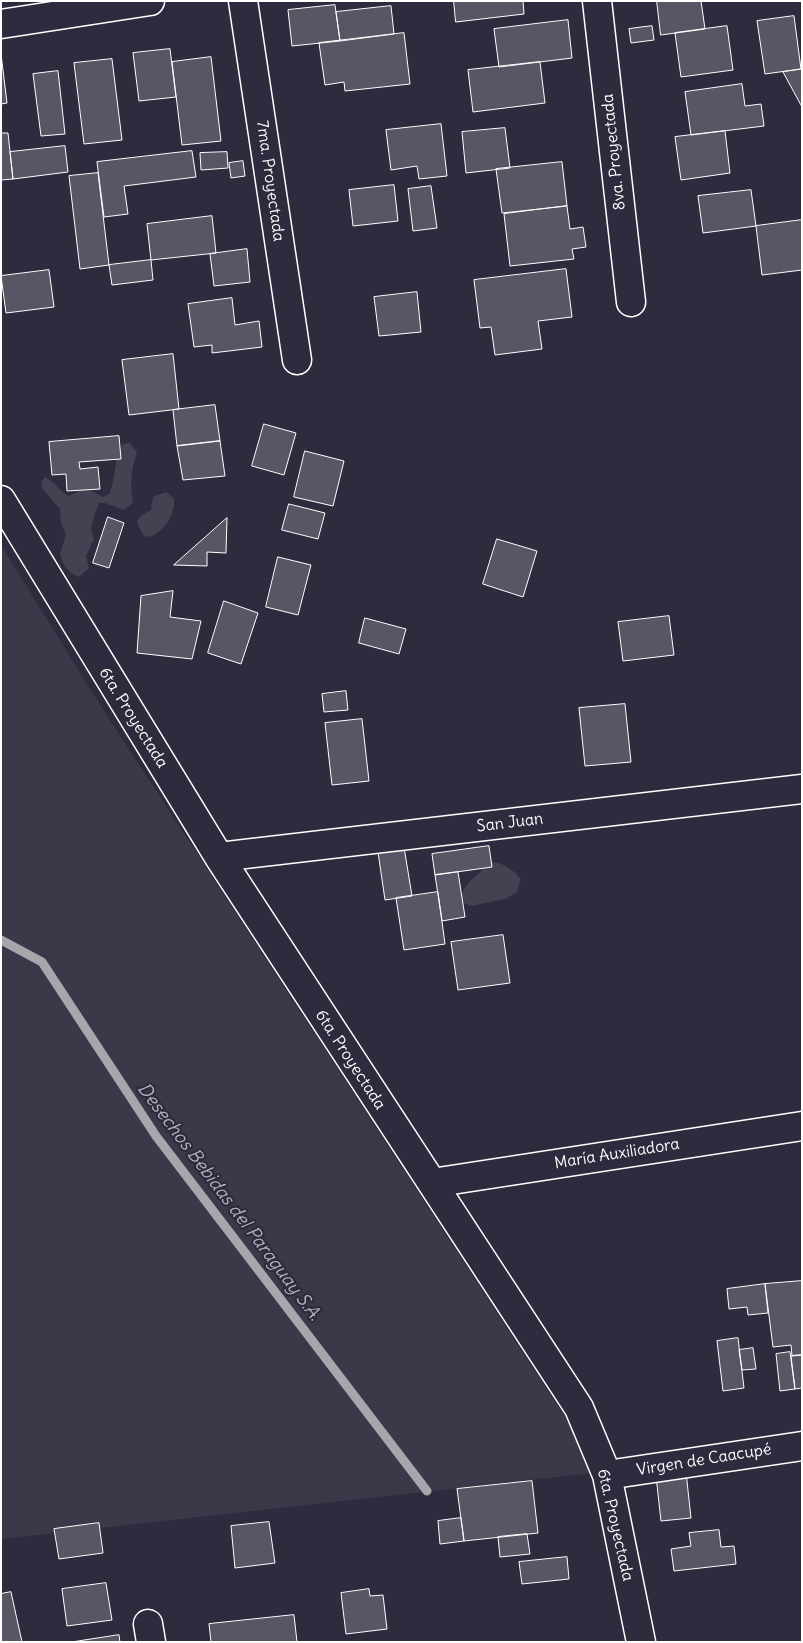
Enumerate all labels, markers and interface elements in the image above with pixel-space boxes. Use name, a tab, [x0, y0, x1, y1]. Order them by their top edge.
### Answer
street label: 8va. Proyectada	[598, 93, 630, 211]
street label: 7ma. Proyectada	[252, 119, 288, 243]
street label: 6ta. Proyectada	[94, 664, 172, 772]
street label: San Juan	[476, 809, 544, 837]
street label: 6ta. Proyectada	[311, 1007, 389, 1113]
water label: Desechos Bebidas del Paraguay S.A.	[133, 1079, 325, 1325]
street label: María Auxiliadora	[553, 1135, 681, 1173]
street label: Virgen de Caacupé	[635, 1440, 773, 1480]
street label: 6ta. Proyectada	[593, 1467, 637, 1583]

